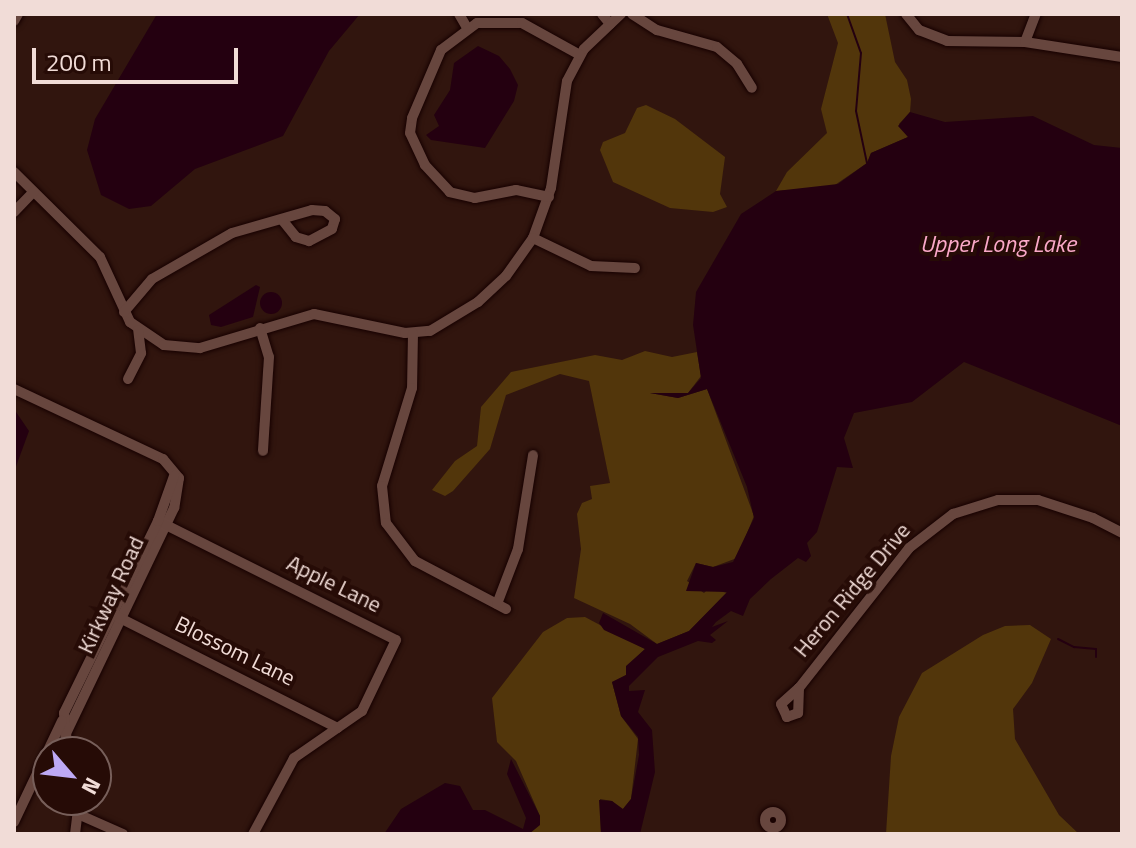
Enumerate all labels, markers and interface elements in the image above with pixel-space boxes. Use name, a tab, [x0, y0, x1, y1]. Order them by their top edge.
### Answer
scale bar	[36, 32, 242, 82]
text: 200 m	[46, 44, 112, 80]
water label: Upper Long Lake	[920, 230, 1076, 258]
street label: Heron Ridge Drive	[788, 518, 916, 662]
street label: Kirkway Road	[72, 532, 150, 658]
street label: Apple Lane	[282, 550, 386, 618]
street label: Blossom Lane	[171, 611, 299, 691]
north arrow	[32, 736, 112, 816]
text: N	[73, 772, 110, 801]

